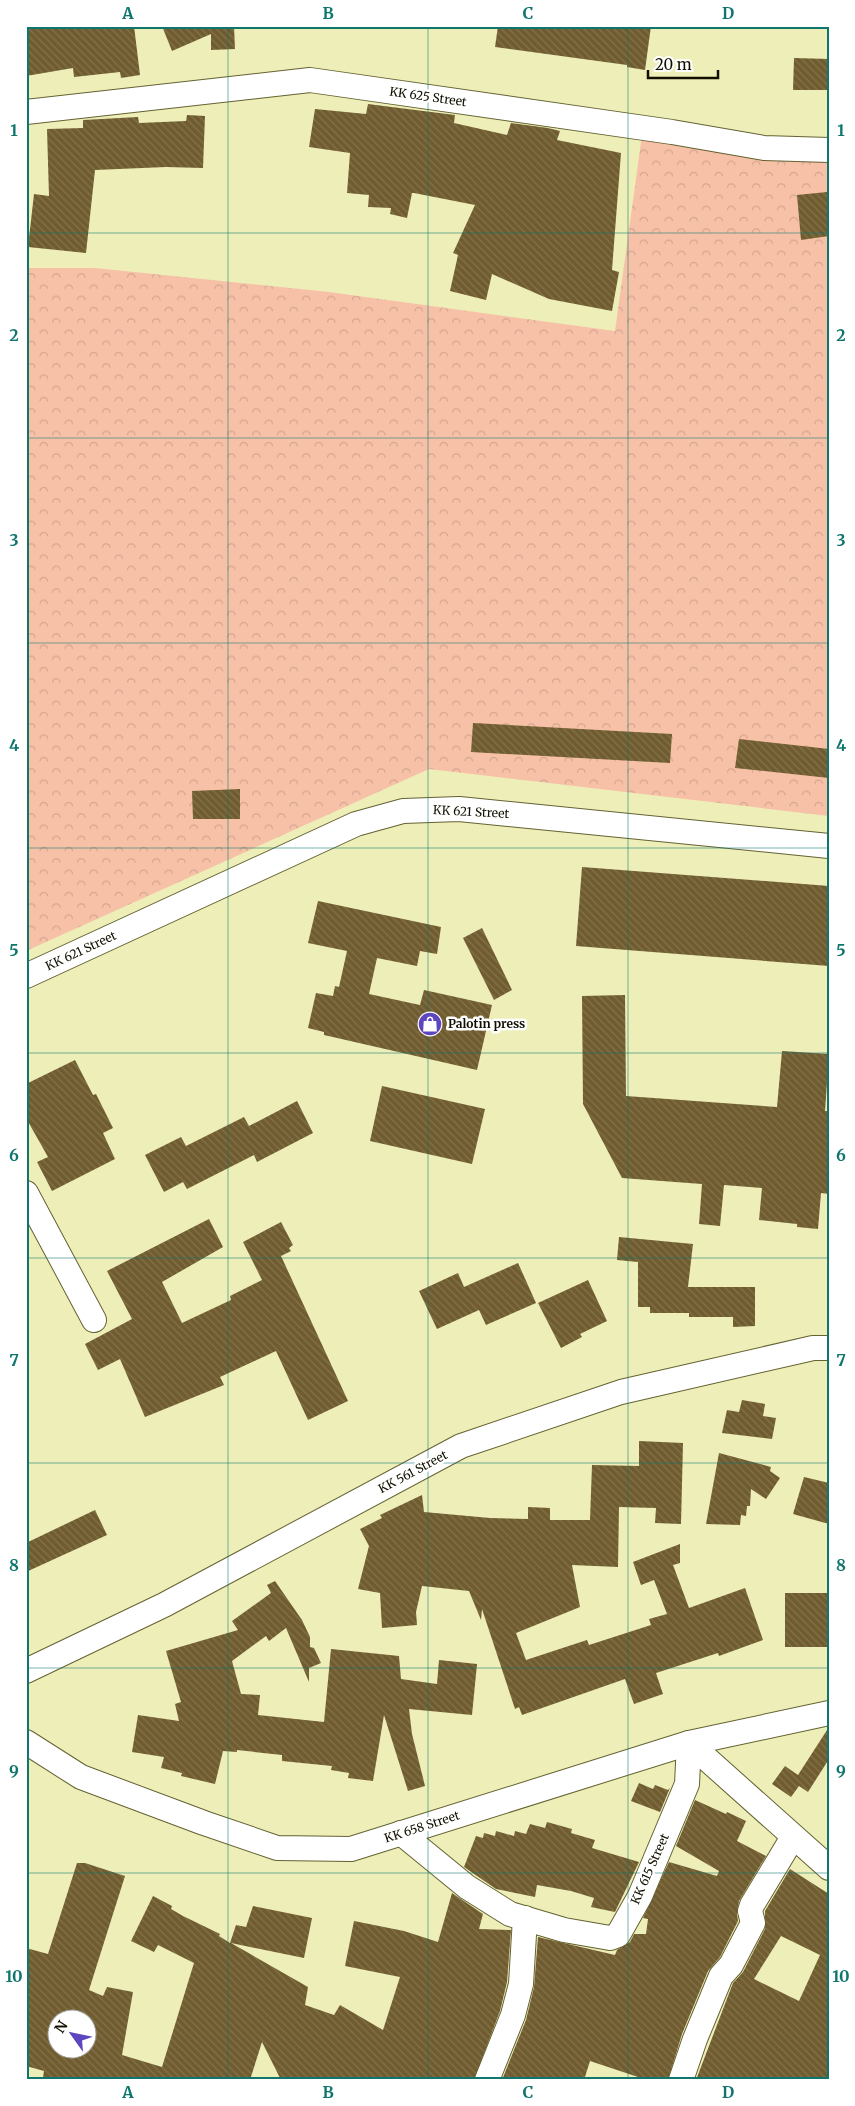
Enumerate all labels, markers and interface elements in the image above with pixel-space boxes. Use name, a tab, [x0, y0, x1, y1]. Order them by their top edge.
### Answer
text: A	[121, 3, 134, 23]
text: B	[322, 3, 334, 23]
text: C	[523, 3, 533, 23]
text: D	[722, 3, 734, 23]
scale bar	[648, 48, 718, 80]
text: 20 m	[655, 55, 692, 74]
street label: KK 625 Street	[388, 84, 468, 109]
text: 1	[10, 120, 18, 140]
text: 1	[837, 120, 845, 140]
text: 2	[9, 325, 19, 345]
text: 2	[836, 325, 846, 345]
text: 3	[9, 530, 19, 550]
text: 3	[836, 530, 846, 550]
text: 4	[9, 735, 19, 755]
text: 4	[836, 735, 846, 755]
street label: KK 621 Street	[433, 802, 510, 821]
street label: KK 621 Street	[43, 927, 119, 973]
text: 5	[9, 940, 19, 960]
text: 5	[836, 940, 846, 960]
shop icon: Palotin press	[417, 1011, 443, 1037]
place label: Palotin press	[448, 1016, 525, 1031]
text: 6	[9, 1145, 19, 1165]
text: 6	[836, 1145, 846, 1165]
text: 7	[9, 1350, 19, 1370]
text: 7	[836, 1350, 846, 1370]
street label: KK 561 Street	[376, 1447, 450, 1496]
text: 8	[9, 1555, 19, 1575]
text: 8	[836, 1555, 846, 1575]
text: 9	[9, 1761, 19, 1781]
text: 9	[836, 1761, 846, 1781]
street label: KK 658 Street	[382, 1807, 462, 1846]
street label: KK 615 Street	[627, 1831, 672, 1907]
text: 10	[5, 1966, 23, 1986]
text: 10	[832, 1966, 850, 1986]
north arrow	[48, 2008, 98, 2058]
text: N	[51, 2017, 72, 2036]
text: A	[121, 2082, 134, 2102]
text: B	[322, 2082, 334, 2102]
text: C	[523, 2082, 533, 2102]
text: D	[722, 2082, 734, 2102]

